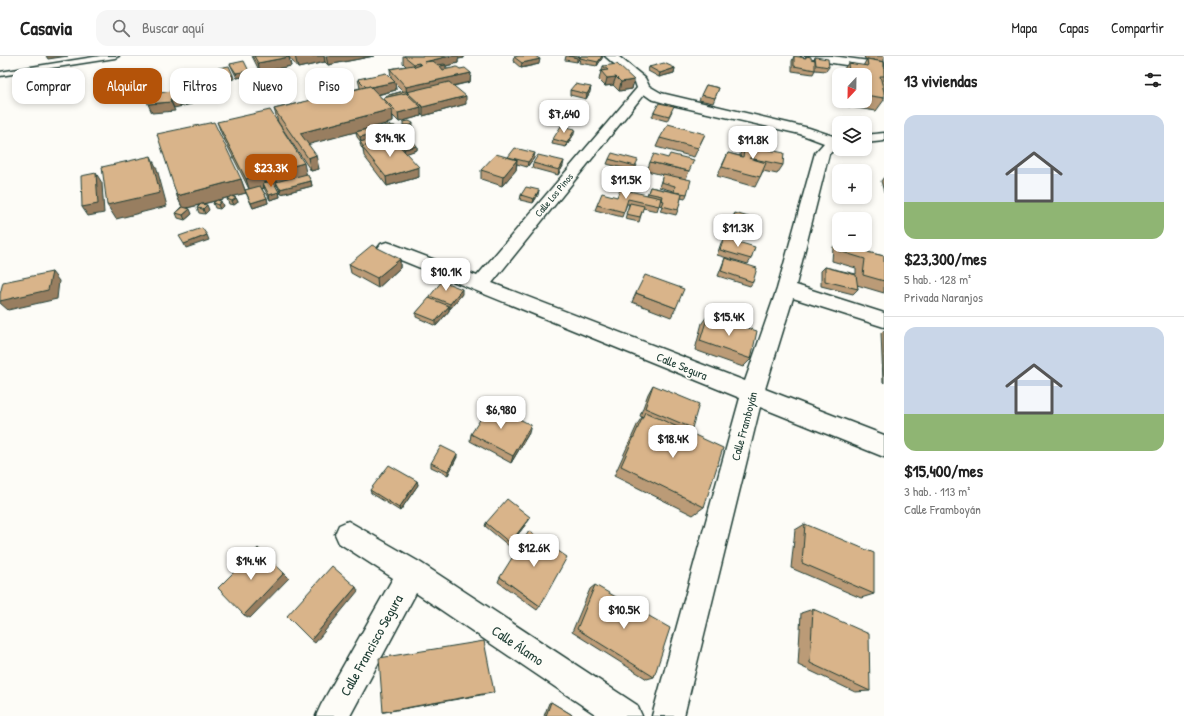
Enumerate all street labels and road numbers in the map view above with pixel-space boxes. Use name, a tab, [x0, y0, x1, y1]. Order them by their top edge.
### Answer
street label: Calle Los Pinos	[532, 170, 576, 220]
street label: Calle Segura	[654, 348, 710, 384]
street label: Calle Framboyán	[727, 390, 761, 462]
street label: Calle Francisco Segura	[335, 590, 408, 700]
street label: Calle Álamo	[488, 621, 548, 670]

